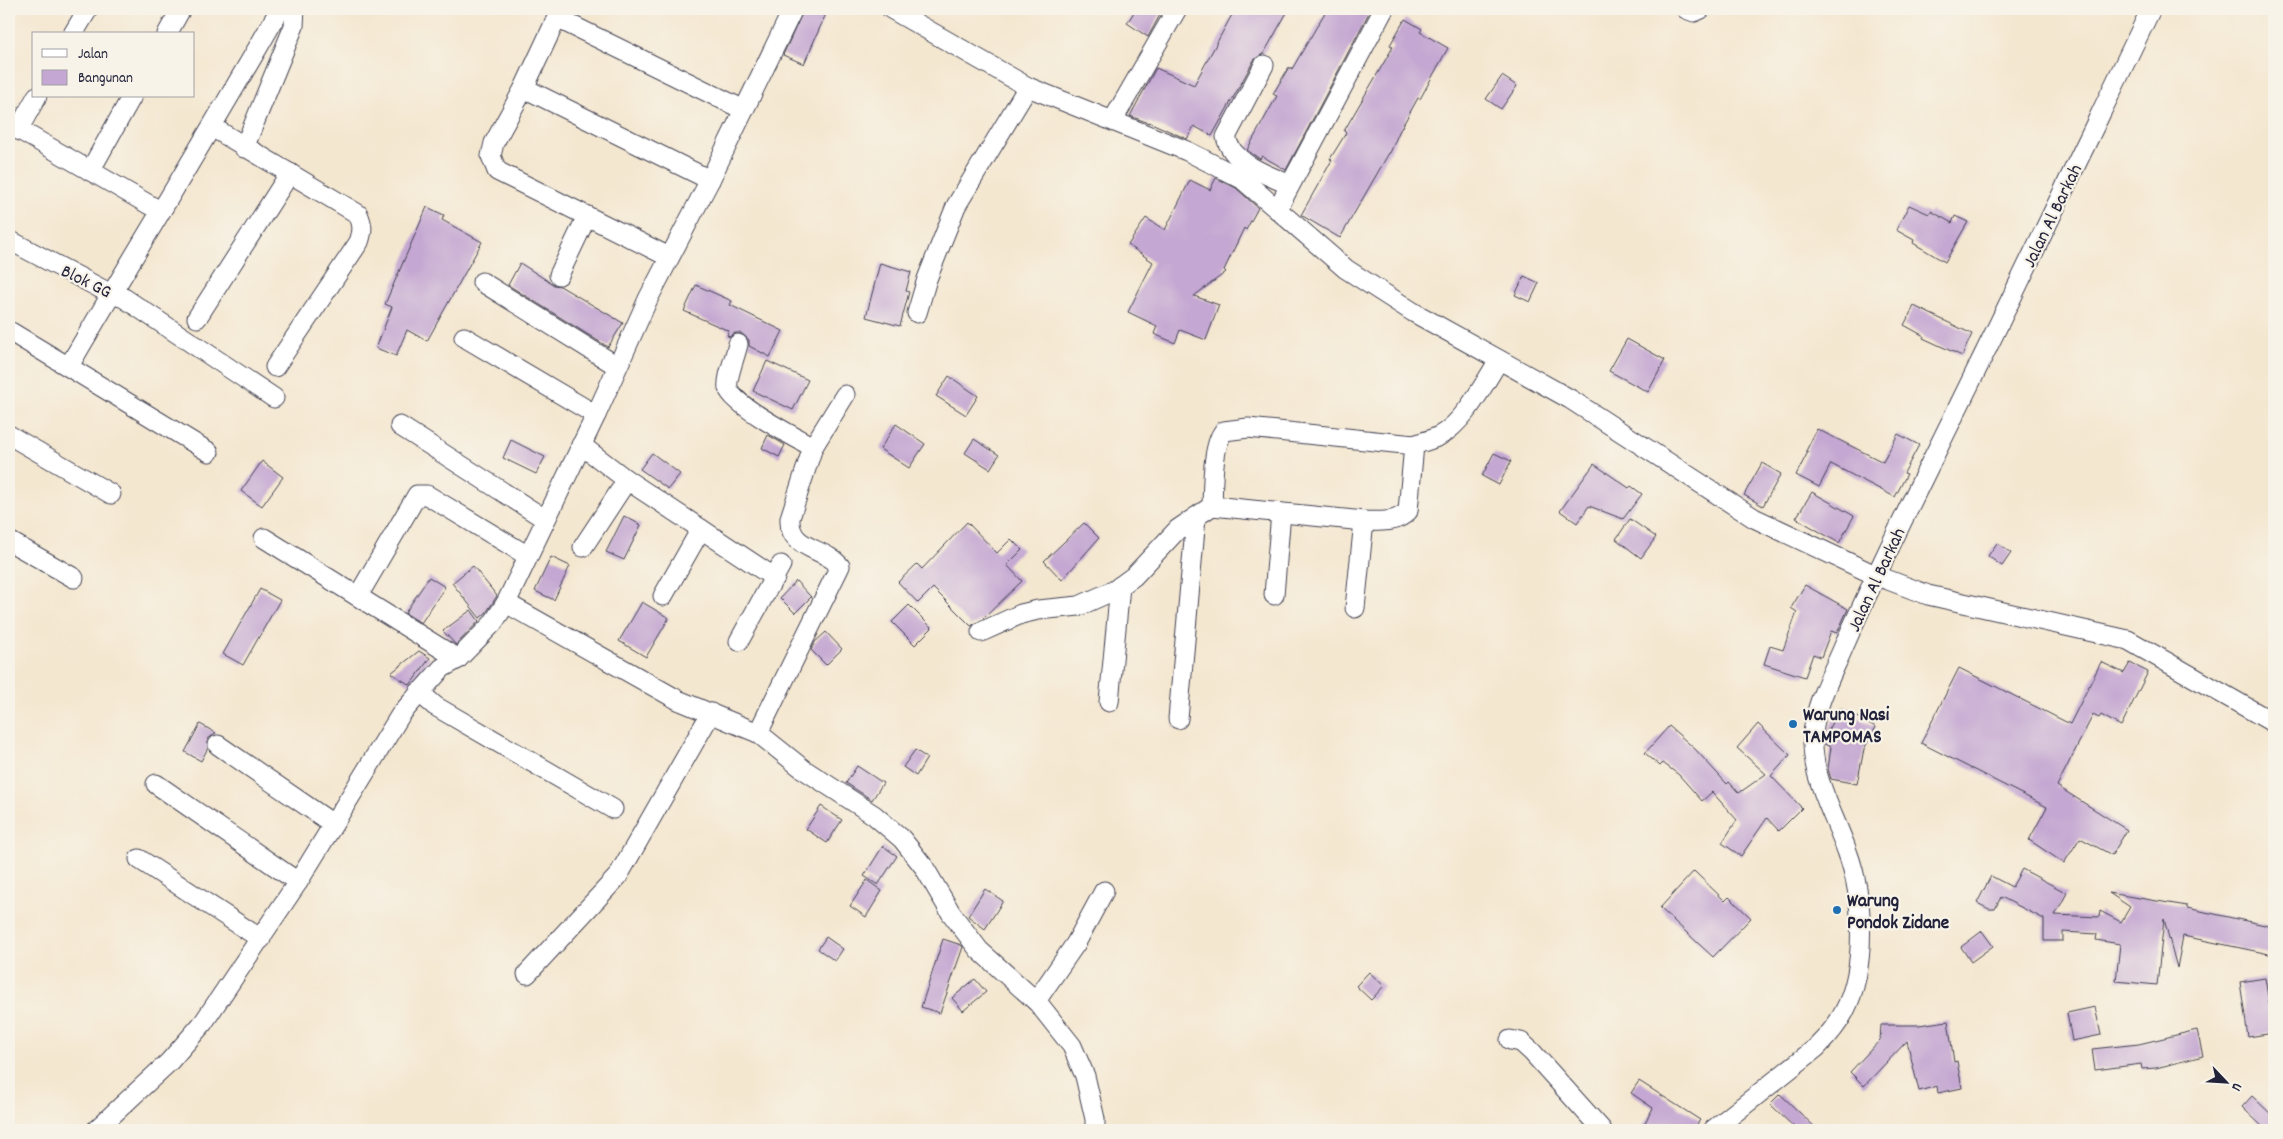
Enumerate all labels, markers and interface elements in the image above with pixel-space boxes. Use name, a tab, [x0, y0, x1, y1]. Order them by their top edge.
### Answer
legend	[32, 32, 195, 98]
text: Jalan	[78, 44, 108, 66]
text: Bangunan	[78, 68, 133, 90]
street label: Jalan Al Barkah	[2017, 160, 2091, 273]
street label: Blok GG	[56, 259, 115, 307]
street label: Jalan Al Barkah	[1842, 524, 1914, 637]
place label: Warung Nasi TAMPOMAS	[1803, 703, 1890, 752]
marker: Warung Nasi TAMPOMAS	[1787, 718, 1799, 730]
place label: Warung Pondok Zidane	[1847, 889, 1949, 938]
marker: Warung Pondok Zidane	[1831, 904, 1843, 916]
north arrow	[2200, 1056, 2250, 1106]
text: U	[2225, 1079, 2246, 1094]

